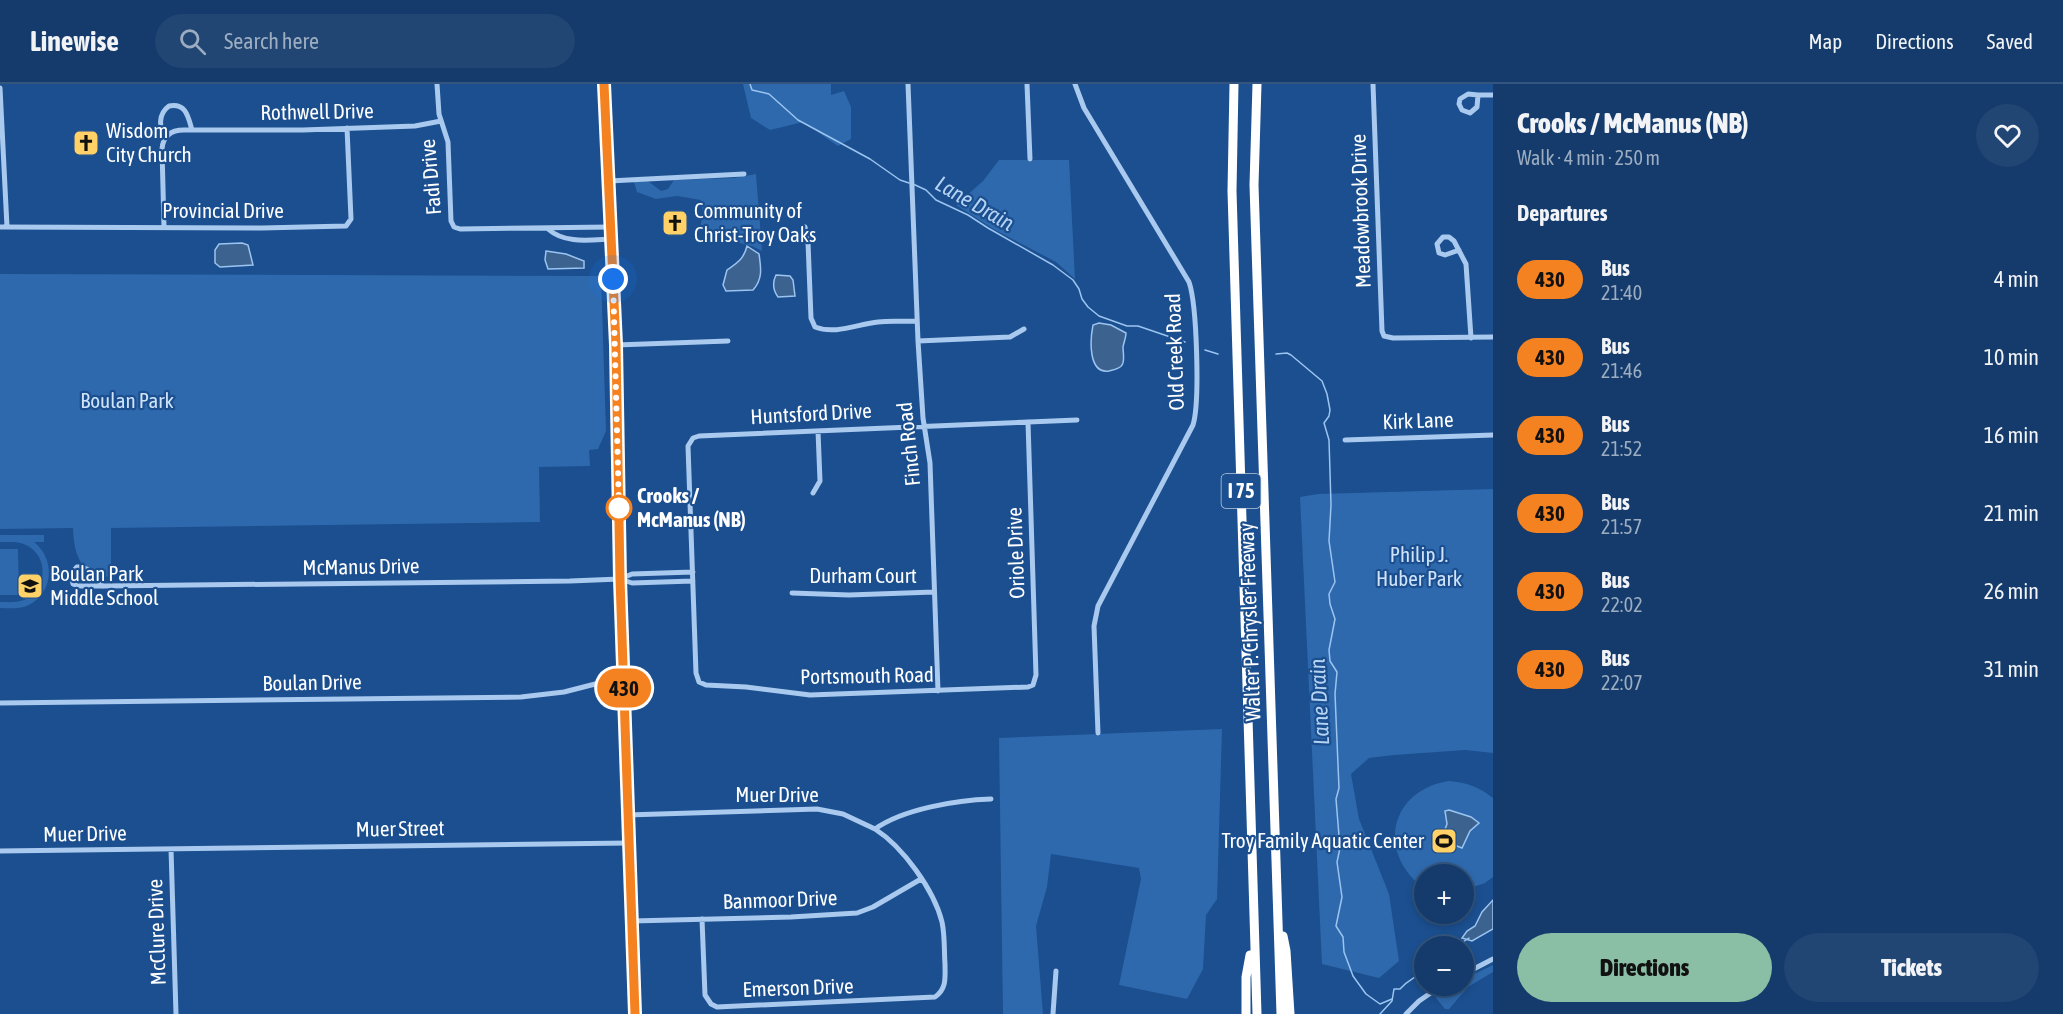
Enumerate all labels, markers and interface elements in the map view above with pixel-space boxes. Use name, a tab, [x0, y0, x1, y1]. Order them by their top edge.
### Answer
search box	[155, 14, 575, 68]
text: Linewise	[30, 25, 119, 57]
icon: search	[176, 25, 209, 58]
text: Search here	[224, 28, 319, 54]
text: Map	[1808, 29, 1842, 53]
text: Directions	[1875, 29, 1954, 53]
text: Saved	[1987, 29, 2033, 53]
street label: Rothwell Drive	[260, 98, 374, 124]
button: heart	[1976, 104, 2039, 167]
text: Crooks / McManus (NB)	[1517, 107, 1748, 139]
place label: Wisdom City Church	[106, 118, 192, 166]
church icon: Wisdom City Church	[71, 128, 101, 158]
street label: Meadowbrook Drive	[1345, 134, 1375, 289]
street label: Fadi Drive	[415, 138, 445, 216]
text: Walk · 4 min · 250 m	[1517, 146, 1660, 169]
water label: Lane Drain	[931, 170, 1019, 236]
street label: Provincial Drive	[162, 198, 284, 222]
place label: Community of Christ-Troy Oaks	[694, 198, 816, 246]
text: Departures	[1517, 200, 1607, 226]
church icon: Community of Christ-Troy Oaks	[660, 208, 690, 238]
text: Bus	[1601, 255, 1630, 281]
your location	[598, 264, 628, 294]
text: 4 min	[1994, 266, 2039, 292]
text: 430	[1535, 267, 1565, 291]
text: 21:40	[1601, 281, 1642, 304]
street label: Old Creek Road	[1160, 293, 1188, 411]
text: Bus	[1601, 333, 1630, 359]
text: 10 min	[1984, 344, 2039, 370]
text: 430	[1535, 345, 1565, 369]
text: 21:46	[1601, 359, 1642, 382]
park label: Boulan Park	[80, 388, 174, 412]
street label: Huntsford Drive	[750, 398, 872, 428]
street label: Finch Road	[892, 401, 924, 487]
street label: Kirk Lane	[1382, 407, 1454, 433]
text: Bus	[1601, 411, 1630, 437]
text: 16 min	[1984, 422, 2039, 448]
text: 430	[1535, 423, 1565, 447]
text: 21:52	[1601, 437, 1642, 460]
road number: I 75	[1222, 474, 1260, 508]
place label: Crooks / McManus (NB)	[637, 483, 746, 531]
text: Bus	[1601, 489, 1630, 515]
marker: Crooks / McManus (NB)	[606, 495, 632, 521]
text: 21 min	[1984, 500, 2039, 526]
text: 430	[1535, 501, 1565, 525]
street label: Oriole Drive	[1001, 507, 1029, 599]
text: 21:57	[1601, 515, 1642, 538]
street label: Walter P. Chrysler Freeway	[1234, 522, 1264, 722]
park label: Philip J. Huber Park	[1376, 542, 1462, 590]
street label: McManus Drive	[302, 553, 420, 579]
place label: Boulan Park Middle School	[50, 561, 159, 609]
street label: Durham Court	[809, 563, 917, 587]
text: Bus	[1601, 567, 1630, 593]
school or university icon: Boulan Park Middle School	[15, 571, 45, 601]
text: 26 min	[1984, 578, 2039, 604]
text: 430	[1535, 579, 1565, 603]
text: 22:02	[1601, 593, 1643, 616]
text: Bus	[1601, 645, 1630, 671]
text: 31 min	[1984, 656, 2039, 682]
text: 430	[1535, 657, 1565, 681]
water label: Lane Drain	[1304, 658, 1334, 746]
street label: Portsmouth Road	[800, 662, 934, 688]
line badge: 430	[590, 668, 658, 708]
street label: Boulan Drive	[262, 669, 362, 695]
text: 22:07	[1601, 671, 1643, 694]
text: 430	[609, 676, 639, 700]
street label: Muer Drive	[735, 782, 819, 806]
street label: Muer Street	[355, 815, 445, 841]
street label: Muer Drive	[43, 820, 127, 846]
sports icon: Troy Family Aquatic Center	[1429, 826, 1459, 856]
place label: Troy Family Aquatic Center	[1222, 828, 1425, 852]
map controls	[1414, 864, 1474, 996]
button: +	[1414, 864, 1474, 924]
street label: McClure Drive	[142, 878, 170, 986]
street label: Banmoor Drive	[722, 885, 838, 913]
button: Directions	[1517, 933, 1772, 1002]
button: Tickets	[1784, 933, 2039, 1002]
button: −	[1414, 936, 1474, 996]
street label: Emerson Drive	[742, 973, 854, 1001]

